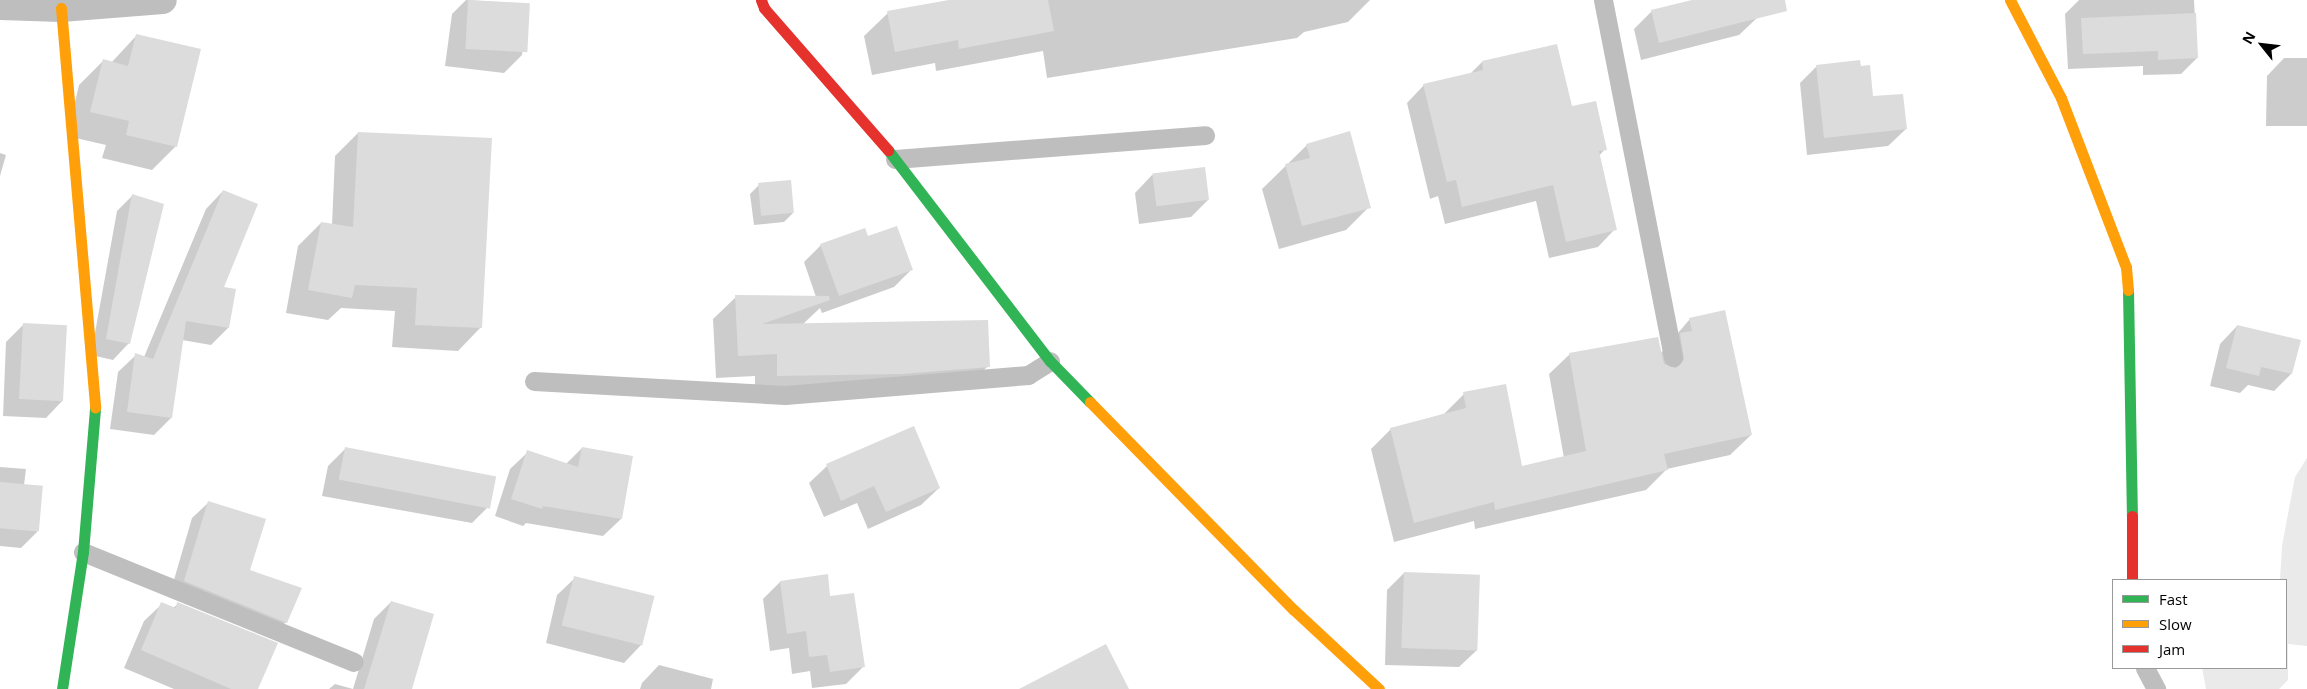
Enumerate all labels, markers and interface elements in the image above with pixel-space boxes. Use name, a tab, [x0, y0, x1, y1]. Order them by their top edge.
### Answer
north arrow	[2237, 20, 2287, 70]
text: N	[2237, 28, 2260, 47]
legend	[2112, 579, 2287, 669]
text: Fast	[2159, 589, 2188, 609]
text: Slow	[2159, 614, 2192, 634]
text: Jam	[2159, 639, 2185, 659]

